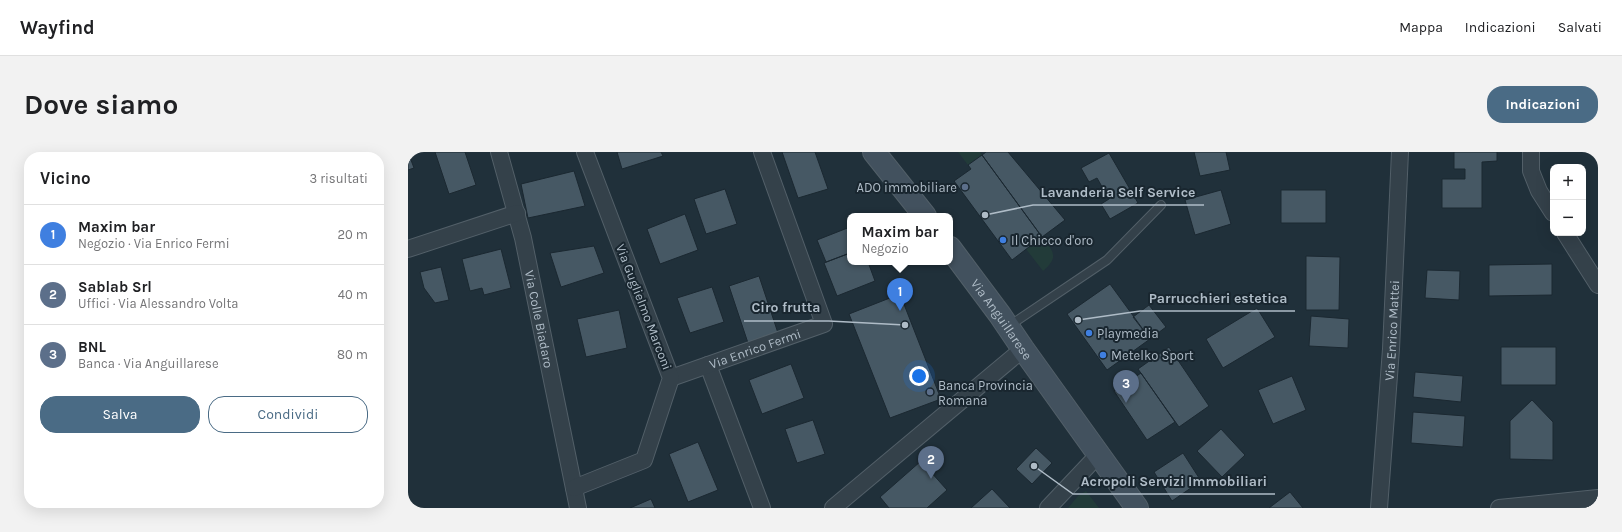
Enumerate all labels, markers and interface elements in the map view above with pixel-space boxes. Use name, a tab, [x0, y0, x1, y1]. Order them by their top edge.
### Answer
text: Wayfind	[20, 17, 95, 39]
text: Mappa	[1399, 19, 1443, 36]
text: Indicazioni	[1465, 19, 1536, 36]
text: Salvati	[1558, 19, 1602, 36]
button: Indicazioni	[1487, 86, 1598, 123]
text: Dove siamo	[24, 88, 178, 121]
map controls	[1550, 164, 1586, 236]
button: +	[1550, 164, 1586, 200]
text: Vicino	[40, 168, 91, 188]
text: 3 risultati	[310, 171, 368, 186]
callout: Lavanderia Self Service	[1033, 179, 1204, 205]
place label: ADO immobiliare	[857, 180, 957, 195]
marker: ADO immobiliare	[960, 182, 970, 192]
text: Lavanderia Self Service	[1041, 184, 1195, 201]
button: −	[1550, 200, 1586, 236]
popup	[847, 213, 953, 265]
text: Maxim bar	[78, 218, 155, 236]
text: Maxim bar	[861, 223, 939, 241]
text: 1	[51, 227, 55, 242]
text: 20 m	[338, 227, 368, 242]
place label: Il Chicco d'oro	[1011, 233, 1093, 248]
marker: Il Chicco d'oro	[998, 235, 1008, 245]
text: Negozio · Via Enrico Fermi	[78, 236, 230, 251]
text: Negozio	[861, 241, 909, 256]
street label: Via Guglielmo Marconi	[613, 242, 675, 372]
street label: Via Colle Biadaro	[522, 269, 557, 369]
street label: Via Anguillarese	[968, 276, 1036, 363]
text: Sablab Srl	[78, 278, 152, 296]
pin: 1	[887, 278, 913, 311]
street label: Via Enrico Mattei	[1381, 280, 1402, 381]
callout: Parrucchieri estetica	[1140, 285, 1295, 311]
text: 2	[49, 287, 57, 302]
text: 40 m	[338, 287, 368, 302]
text: Parrucchieri estetica	[1149, 290, 1287, 307]
callout: Ciro frutta	[744, 295, 829, 321]
text: Uffici · Via Alessandro Volta	[78, 296, 239, 311]
text: Ciro frutta	[751, 299, 821, 316]
street label: Via Enrico Fermi	[707, 325, 803, 371]
place label: Playmedia	[1097, 326, 1159, 341]
marker: Playmedia	[1084, 328, 1094, 338]
text: BNL	[78, 338, 106, 356]
text: 3	[49, 347, 57, 362]
text: 80 m	[337, 347, 368, 362]
place label: Metelko Sport	[1111, 348, 1194, 363]
marker: Metelko Sport	[1098, 350, 1108, 360]
text: Banca · Via Anguillarese	[78, 356, 219, 371]
your location	[909, 366, 929, 386]
pin: 3	[1113, 370, 1139, 403]
place label: Banca Provincia Romana	[938, 378, 1033, 408]
marker: Banca Provincia Romana	[925, 387, 935, 397]
button: Salva	[40, 396, 200, 433]
button: Condividi	[208, 396, 368, 433]
pin: 2	[918, 446, 944, 479]
callout: Acropoli Servizi Immobiliari	[1073, 468, 1275, 494]
text: Acropoli Servizi Immobiliari	[1081, 473, 1267, 490]

